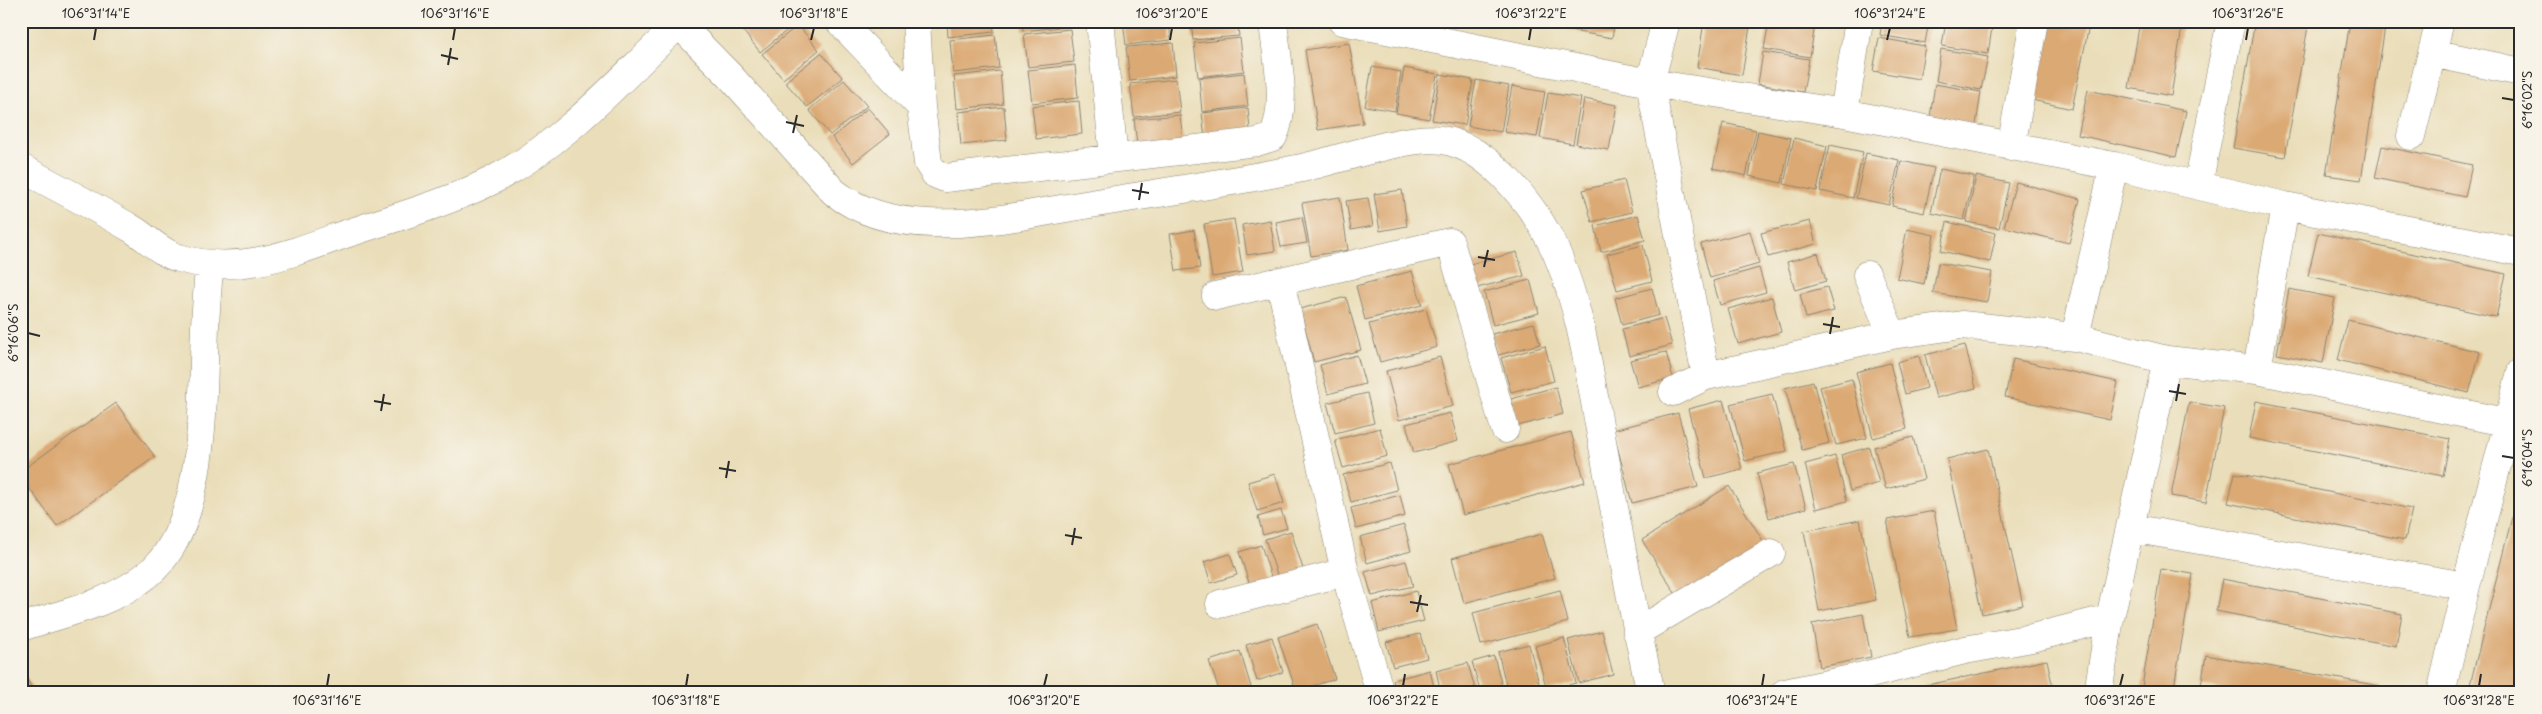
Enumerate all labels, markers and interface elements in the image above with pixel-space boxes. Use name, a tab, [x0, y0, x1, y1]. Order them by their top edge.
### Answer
text: 106°31'14"E	[62, 4, 130, 22]
text: 106°31'16"E	[420, 4, 490, 22]
text: 106°31'18"E	[780, 4, 848, 22]
text: 106°31'20"E	[1136, 4, 1208, 22]
text: 106°31'22"E	[1495, 4, 1567, 22]
text: 106°31'24"E	[1854, 4, 1926, 22]
text: 106°31'26"E	[2212, 4, 2284, 22]
text: 6°16'02"S	[2518, 71, 2536, 129]
text: 6°16'06"S	[4, 304, 22, 362]
text: 6°16'04"S	[2518, 429, 2536, 487]
text: 106°31'16"E	[292, 691, 362, 709]
text: 106°31'18"E	[652, 691, 720, 709]
text: 106°31'20"E	[1008, 691, 1080, 709]
text: 106°31'22"E	[1367, 691, 1439, 709]
text: 106°31'24"E	[1726, 691, 1798, 709]
text: 106°31'26"E	[2084, 691, 2156, 709]
text: 106°31'28"E	[2443, 691, 2515, 709]

